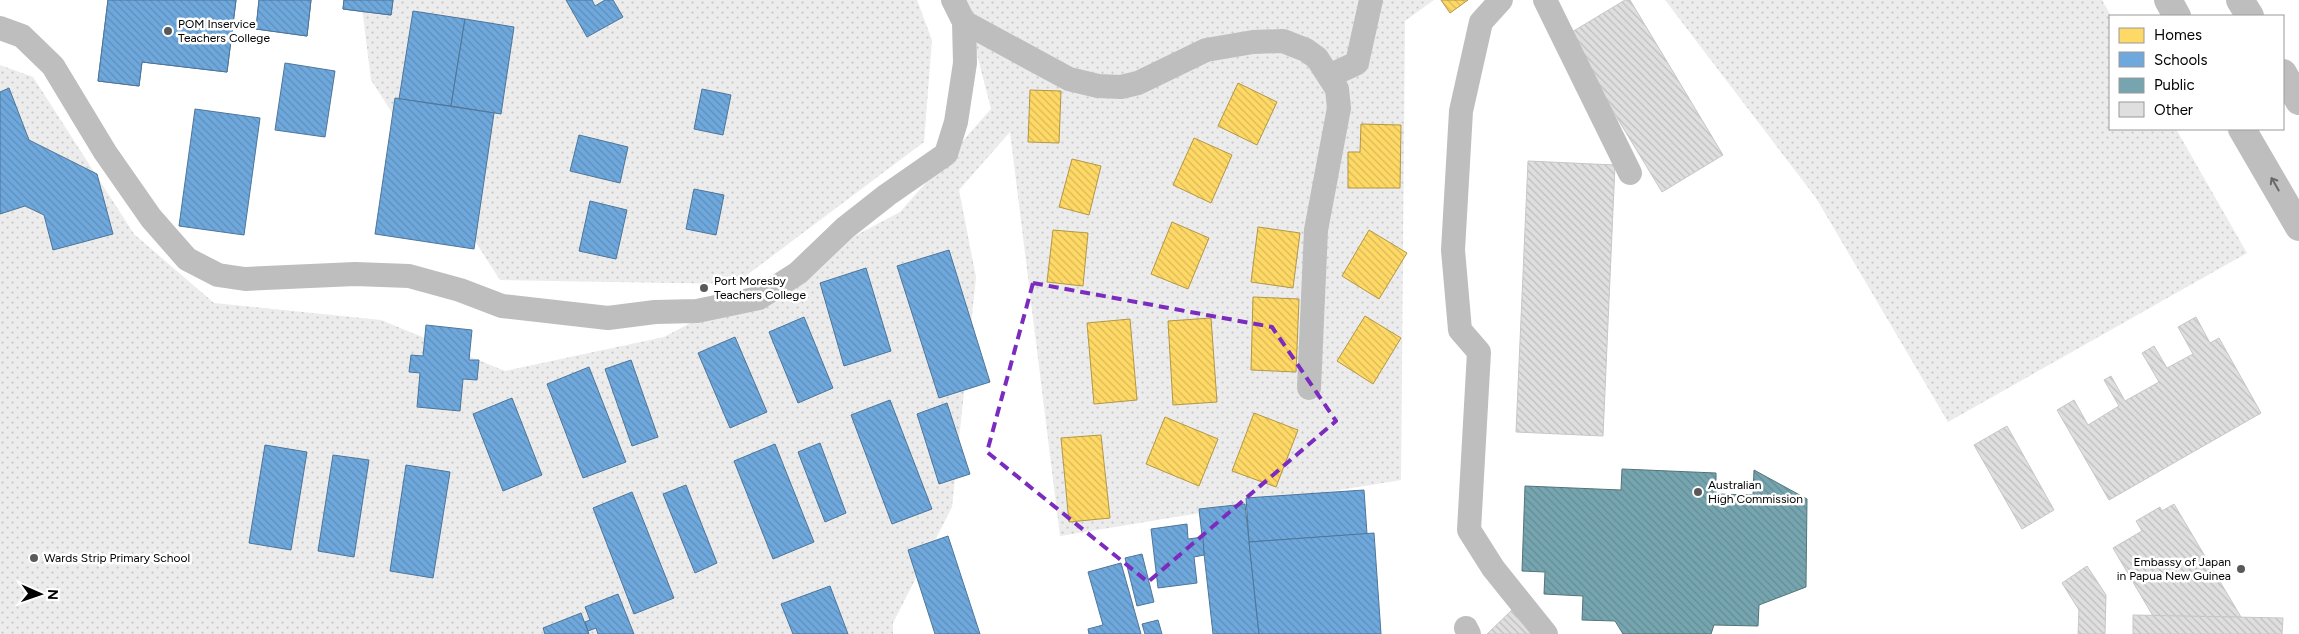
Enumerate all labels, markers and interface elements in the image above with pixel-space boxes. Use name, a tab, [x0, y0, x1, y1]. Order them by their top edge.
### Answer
legend	[2109, 15, 2284, 130]
place label: POM Inservice Teachers College	[178, 17, 270, 45]
marker: POM Inservice Teachers College	[162, 25, 174, 37]
text: Homes	[2154, 26, 2202, 44]
text: Schools	[2154, 51, 2207, 69]
text: Public	[2154, 76, 2195, 94]
text: Other	[2154, 101, 2193, 119]
one-way arrow	[2269, 178, 2279, 192]
place label: Port Moresby Teachers College	[714, 274, 806, 302]
marker: Port Moresby Teachers College	[698, 282, 710, 294]
place label: Australian High Commission	[1708, 478, 1803, 506]
marker: Australian High Commission	[1692, 486, 1704, 498]
place label: Wards Strip Primary School	[44, 551, 190, 565]
marker: Wards Strip Primary School	[28, 552, 40, 564]
place label: Embassy of Japan in Papua New Guinea	[2117, 555, 2231, 583]
marker: Embassy of Japan in Papua New Guinea	[2235, 563, 2247, 575]
north arrow	[15, 569, 65, 619]
text: N	[44, 589, 61, 600]

